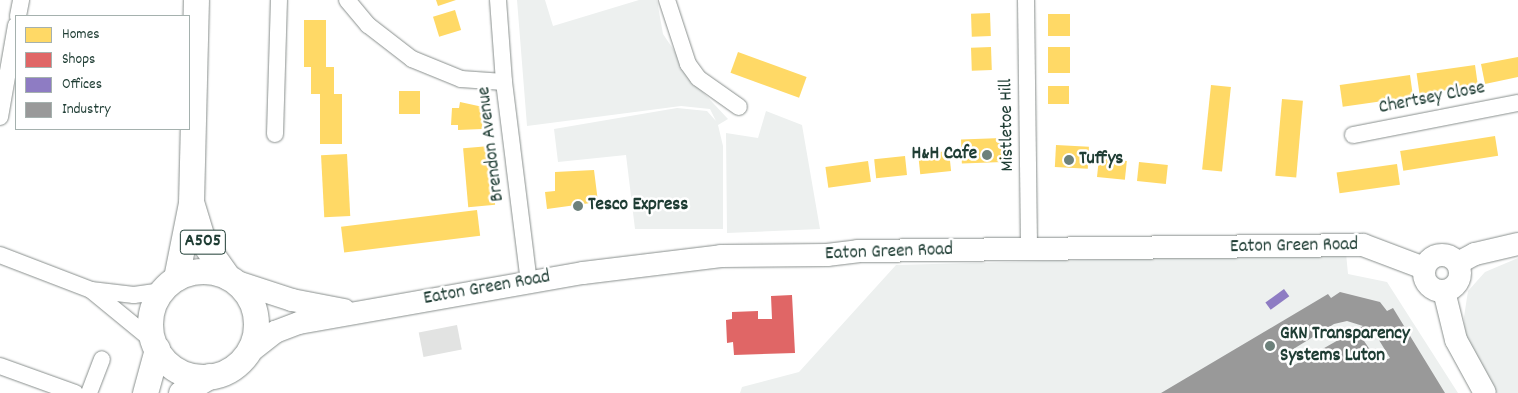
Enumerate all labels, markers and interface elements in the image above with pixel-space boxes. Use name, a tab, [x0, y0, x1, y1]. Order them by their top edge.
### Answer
legend	[15, 15, 190, 130]
text: Homes	[62, 24, 100, 46]
text: Shops	[62, 49, 95, 71]
text: Offices	[62, 74, 102, 96]
street label: Mistletoe Hill	[996, 78, 1020, 172]
street label: Chertsey Close	[1377, 78, 1487, 120]
street label: Brendon Avenue	[474, 85, 510, 203]
text: Industry	[62, 99, 111, 121]
place label: H&H Cafe	[911, 144, 977, 166]
marker: H&H Cafe	[981, 149, 993, 161]
place label: Tuffys	[1079, 149, 1123, 171]
marker: Tuffys	[1063, 154, 1075, 166]
place label: Tesco Express	[588, 195, 688, 217]
marker: Tesco Express	[572, 200, 584, 212]
road number: A505	[179, 226, 227, 258]
street label: Eaton Green Road	[1230, 234, 1358, 260]
street label: Eaton Green Road	[825, 239, 953, 267]
street label: Eaton Green Road	[422, 267, 552, 311]
place label: GKN Transparency Systems Luton	[1280, 324, 1410, 368]
marker: GKN Transparency Systems Luton	[1264, 340, 1276, 352]

